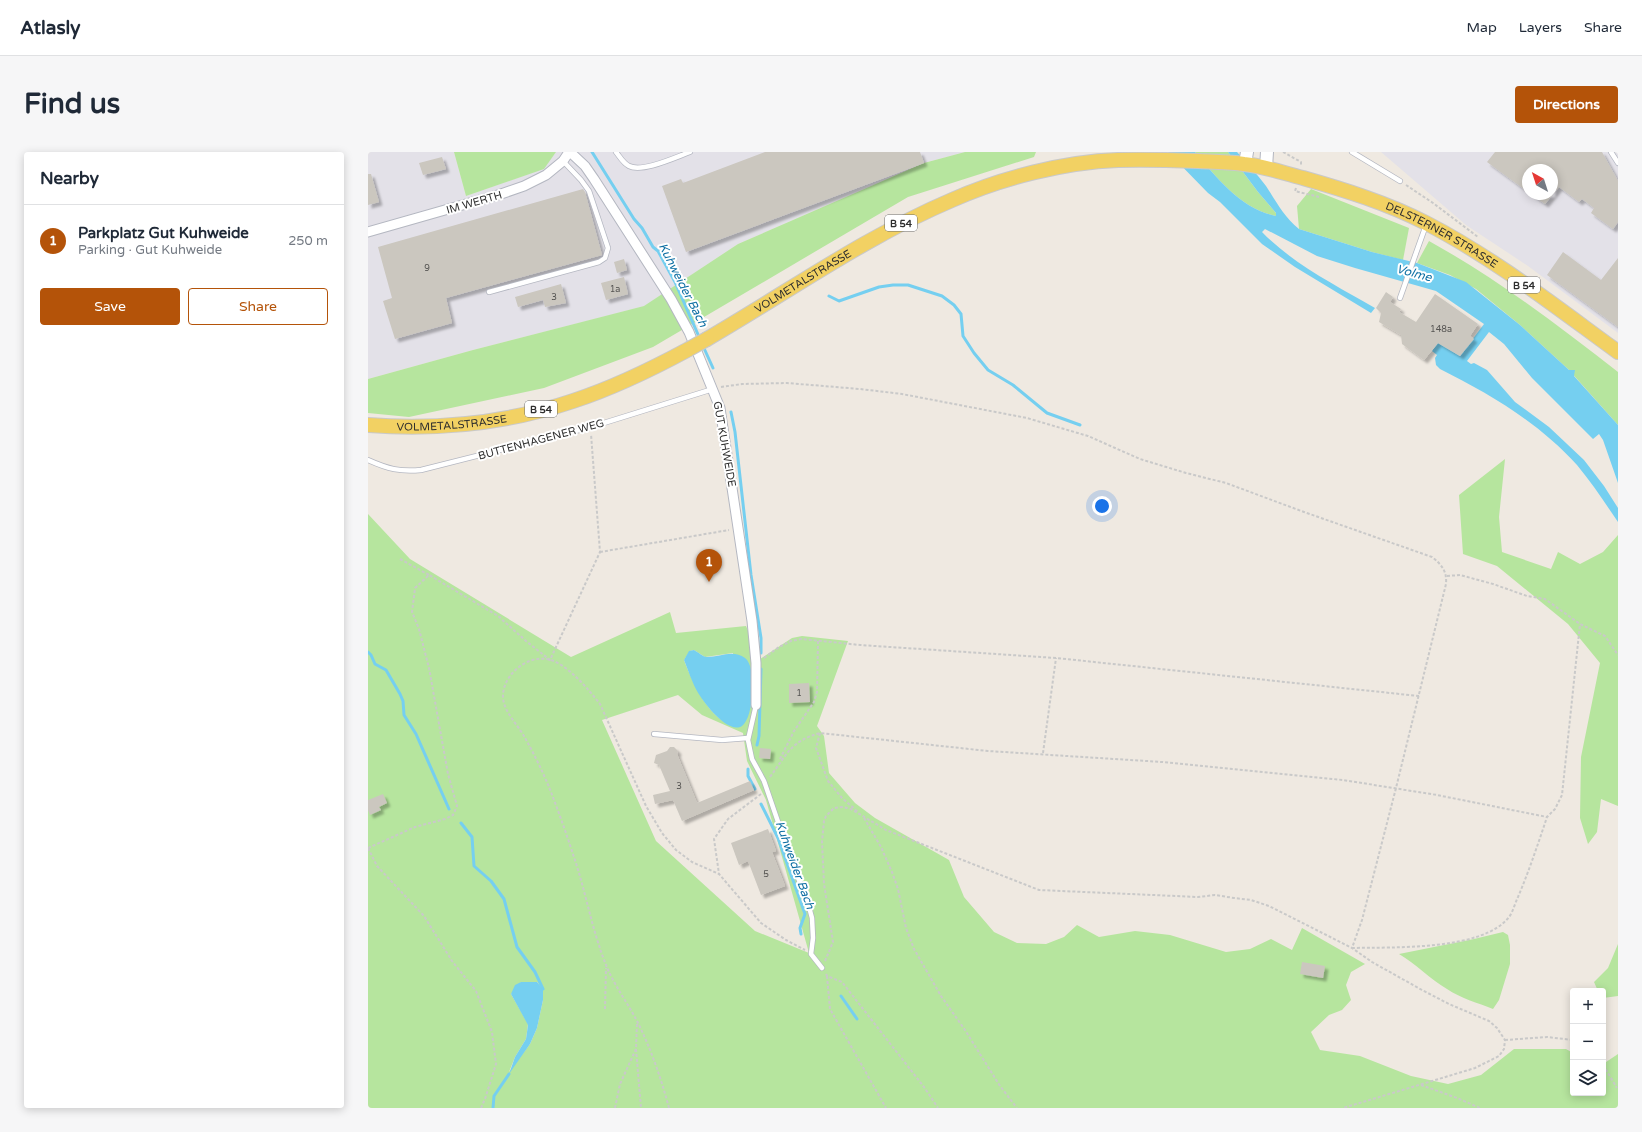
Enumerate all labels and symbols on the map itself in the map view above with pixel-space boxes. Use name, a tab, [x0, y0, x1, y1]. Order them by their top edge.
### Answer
north arrow	[1522, 164, 1558, 200]
street label: IM WERTH	[445, 188, 504, 217]
street label: DELSTERNER STRASSE	[1384, 200, 1500, 271]
road number: B 54	[885, 215, 917, 231]
water label: Kuhweider Bach	[656, 241, 711, 330]
street label: VOLMETALSTRASSE	[752, 247, 854, 316]
water label: Volme	[1395, 262, 1434, 285]
house number: 9	[424, 263, 430, 274]
road number: B 54	[1508, 277, 1540, 293]
house number: 1a	[610, 284, 620, 295]
house number: 3	[551, 292, 557, 303]
house number: 148a	[1430, 324, 1452, 335]
street label: GUT KUHWEIDE	[711, 400, 738, 488]
road number: B 54	[525, 401, 557, 417]
street label: VOLMETALSTRASSE	[396, 412, 508, 434]
street label: BUTTENHAGENER WEG	[477, 416, 606, 463]
your location	[1092, 496, 1112, 516]
pin: 1	[696, 549, 722, 582]
house number: 1	[796, 688, 802, 699]
house number: 3	[676, 781, 682, 792]
water label: Kuhweider Bach	[773, 819, 818, 912]
house number: 5	[763, 869, 769, 880]

